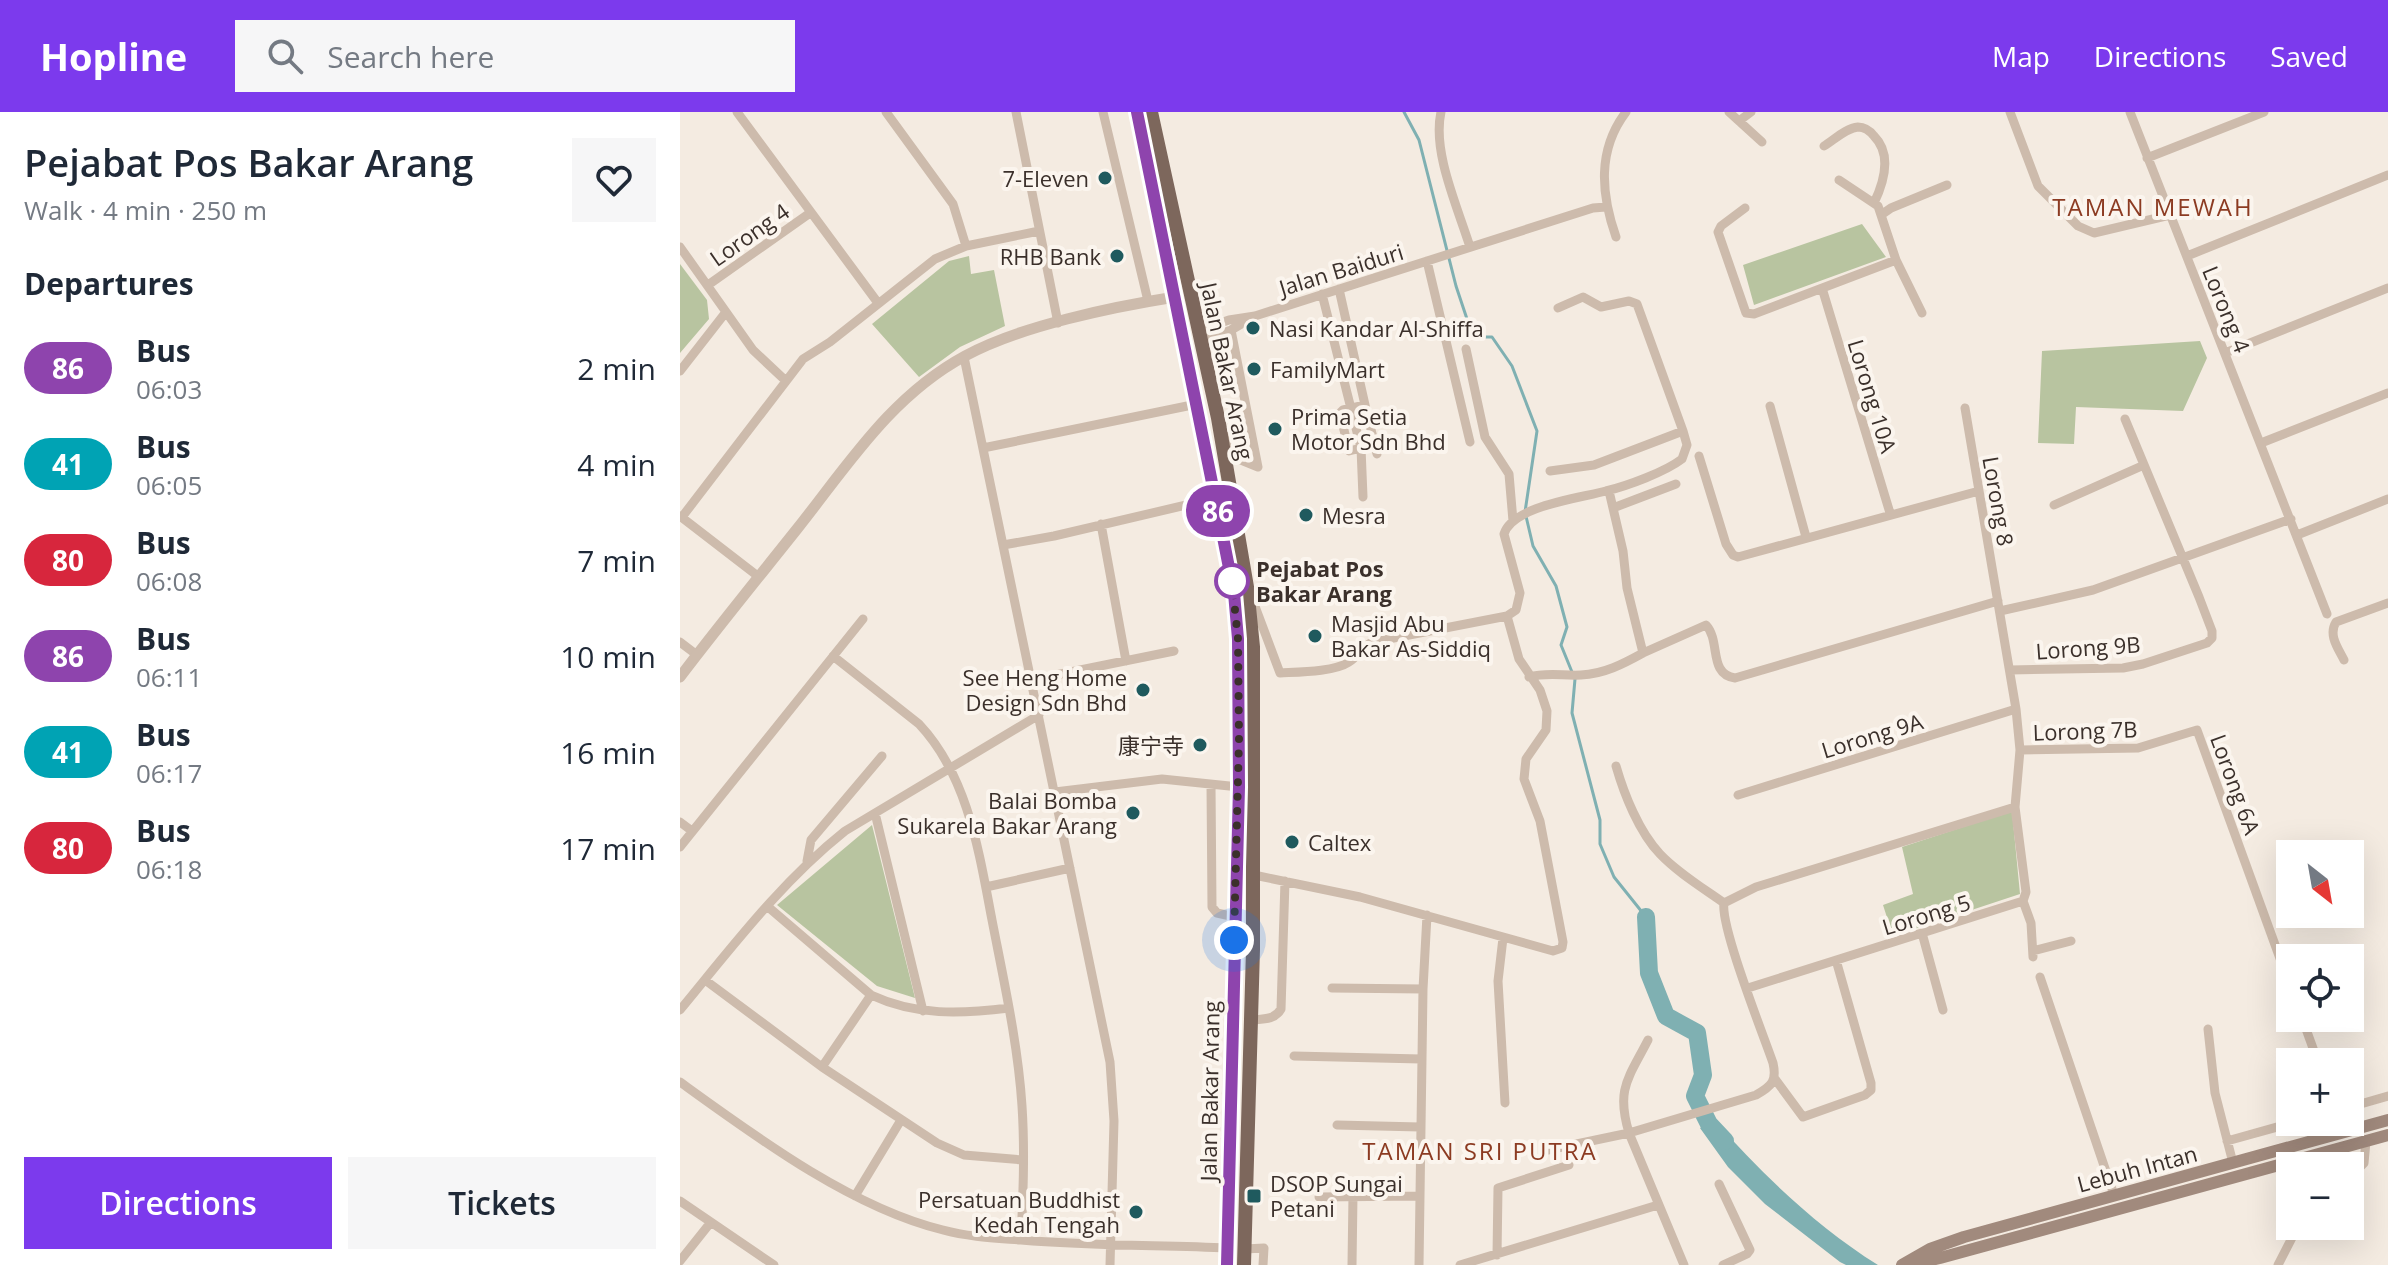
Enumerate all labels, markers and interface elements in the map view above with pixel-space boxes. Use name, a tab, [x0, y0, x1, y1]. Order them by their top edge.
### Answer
search box	[235, 20, 795, 92]
text: Hopline	[40, 30, 187, 82]
icon: search	[263, 34, 307, 78]
text: Search here	[327, 36, 494, 77]
text: Map	[1992, 37, 2050, 75]
text: Directions	[2094, 37, 2226, 75]
text: Saved	[2270, 37, 2348, 75]
text: Pejabat Pos Bakar Arang	[24, 136, 473, 188]
button: heart	[572, 138, 656, 222]
place label: 7-Eleven	[1002, 163, 1089, 193]
marker: 7-Eleven	[1096, 169, 1114, 187]
district label: TAMAN MEWAH	[2052, 190, 2254, 223]
text: Walk · 4 min · 250 m	[24, 192, 267, 228]
street label: Lorong 4	[703, 195, 795, 272]
street label: Jalan Baiduri	[1273, 236, 1407, 303]
place label: RHB Bank	[1000, 241, 1101, 271]
marker: RHB Bank	[1108, 247, 1126, 265]
street label: Lorong 4	[2196, 261, 2258, 357]
text: Departures	[24, 263, 194, 304]
street label: Jalan Bakar Arang	[1194, 278, 1261, 463]
place label: Nasi Kandar Al-Shiffa	[1269, 313, 1484, 343]
marker: Nasi Kandar Al-Shiffa	[1244, 319, 1262, 337]
text: Bus	[136, 330, 191, 371]
street label: Lorong 10A	[1842, 336, 1904, 456]
text: 2 min	[577, 348, 656, 389]
text: 86	[52, 349, 84, 387]
place label: FamilyMart	[1270, 354, 1385, 384]
marker: FamilyMart	[1245, 360, 1263, 378]
text: 06:03	[136, 371, 202, 407]
place label: Prima Setia Motor Sdn Bhd	[1291, 401, 1446, 456]
marker: Prima Setia Motor Sdn Bhd	[1266, 420, 1284, 438]
text: Bus	[136, 426, 191, 467]
text: 4 min	[577, 444, 656, 485]
text: 41	[52, 445, 84, 483]
street label: Lorong 8	[1976, 454, 2022, 548]
text: 06:05	[136, 467, 202, 503]
line badge: 86	[1182, 485, 1254, 537]
text: 86	[1202, 492, 1234, 530]
place label: Mesra	[1322, 500, 1386, 530]
marker: Mesra	[1297, 506, 1315, 524]
text: Bus	[136, 522, 191, 563]
text: 7 min	[577, 540, 656, 581]
text: 80	[52, 541, 84, 579]
place label: Pejabat Pos Bakar Arang	[1256, 553, 1393, 608]
text: 06:08	[136, 563, 202, 599]
marker: Pejabat Pos Bakar Arang	[1215, 564, 1249, 598]
place label: Masjid Abu Bakar As-Siddiq	[1331, 608, 1491, 663]
text: Bus	[136, 618, 191, 659]
marker: Masjid Abu Bakar As-Siddiq	[1306, 627, 1324, 645]
street label: Lorong 9B	[2035, 628, 2141, 666]
text: 10 min	[560, 636, 656, 677]
text: 86	[52, 637, 84, 675]
text: 06:11	[136, 659, 202, 695]
place label: See Heng Home Design Sdn Bhd	[963, 662, 1127, 717]
marker: See Heng Home Design Sdn Bhd	[1134, 681, 1152, 699]
street label: Lorong 9A	[1818, 705, 1926, 765]
street label: Lorong 7B	[2032, 713, 2138, 747]
text: Bus	[136, 714, 191, 755]
place label: 康宁寺	[1118, 730, 1184, 760]
street label: Lorong 6A	[2204, 730, 2268, 838]
text: 16 min	[560, 732, 656, 773]
text: 41	[52, 733, 84, 771]
marker: 康宁寺	[1191, 736, 1209, 754]
text: 06:17	[136, 755, 202, 791]
place label: Balai Bomba Sukarela Bakar Arang	[897, 785, 1117, 840]
marker: Balai Bomba Sukarela Bakar Arang	[1124, 804, 1142, 822]
text: Bus	[136, 810, 191, 851]
place label: Caltex	[1308, 827, 1372, 857]
text: 17 min	[560, 828, 656, 869]
text: 80	[52, 829, 84, 867]
marker: Caltex	[1283, 833, 1301, 851]
north arrow	[2276, 840, 2364, 928]
map controls	[2276, 840, 2364, 1240]
text: 06:18	[136, 851, 202, 887]
street label: Lorong 5	[1878, 886, 1974, 942]
your location	[1214, 920, 1254, 960]
button: locate	[2276, 944, 2364, 1032]
street label: Jalan Bakar Arang	[1192, 1000, 1226, 1184]
button: +	[2276, 1048, 2364, 1136]
district label: TAMAN SRI PUTRA	[1362, 1134, 1598, 1167]
street label: Lebuh Intan	[2074, 1138, 2200, 1198]
button: −	[2276, 1152, 2364, 1240]
button: Directions	[24, 1157, 332, 1249]
button: Tickets	[348, 1157, 656, 1249]
place label: DSOP Sungai Petani	[1270, 1168, 1403, 1223]
place label: Persatuan Buddhist Kedah Tengah	[918, 1184, 1120, 1239]
marker: DSOP Sungai Petani	[1245, 1187, 1263, 1205]
marker: Persatuan Buddhist Kedah Tengah	[1127, 1203, 1145, 1221]

